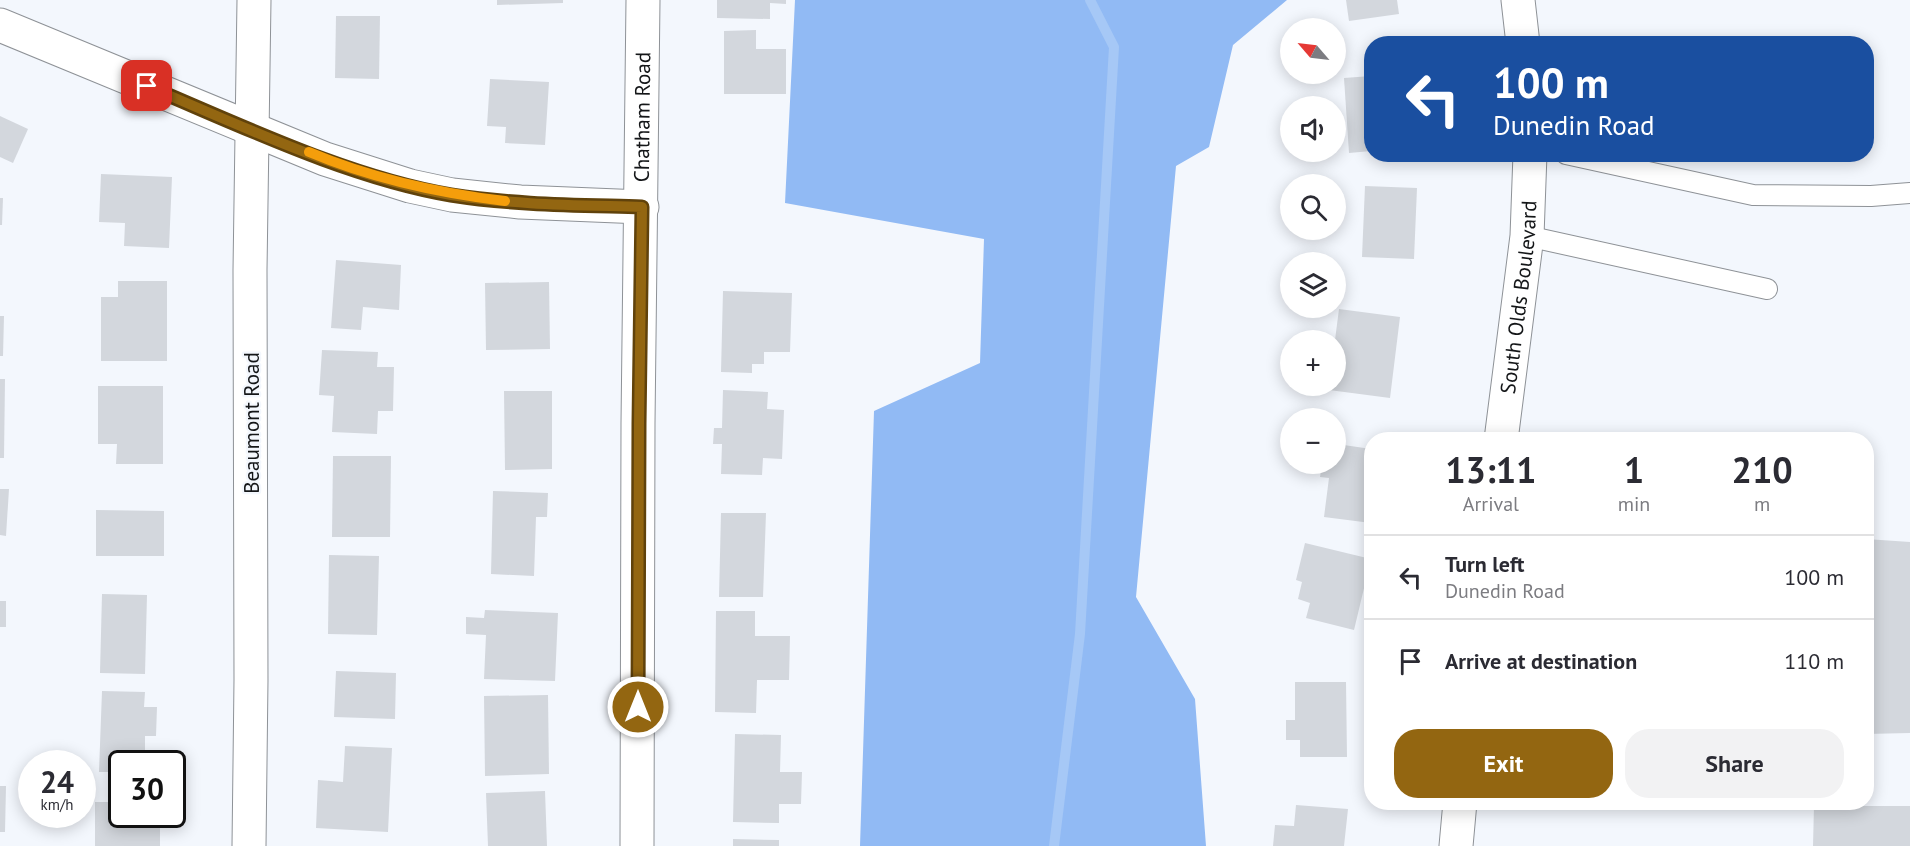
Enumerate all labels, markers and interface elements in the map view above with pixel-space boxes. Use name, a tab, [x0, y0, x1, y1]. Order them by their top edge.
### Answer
north arrow	[1280, 18, 1346, 84]
map controls	[1280, 18, 1346, 474]
street label: Chatham Road	[627, 52, 656, 182]
text: 100 m	[1493, 55, 1609, 110]
pin	[121, 60, 172, 111]
icon: left	[1394, 60, 1472, 138]
icon: arrive	[130, 69, 163, 102]
button: sound	[1280, 96, 1346, 162]
text: Dunedin Road	[1493, 108, 1655, 142]
button: search	[1280, 174, 1346, 240]
street label: South Olds Boulevard	[1494, 200, 1542, 395]
button: layers	[1280, 252, 1346, 318]
button: +	[1280, 330, 1346, 396]
street label: Beaumont Road	[238, 352, 265, 494]
button: −	[1280, 408, 1346, 474]
text: 13:11	[1445, 446, 1537, 493]
text: 1	[1624, 446, 1644, 493]
text: 210	[1732, 446, 1793, 493]
text: Arrival	[1463, 491, 1519, 517]
text: min	[1618, 491, 1650, 517]
text: m	[1754, 491, 1770, 517]
text: Turn left	[1445, 550, 1525, 578]
icon: left	[1394, 561, 1427, 594]
text: 100 m	[1784, 563, 1844, 591]
text: Dunedin Road	[1445, 578, 1565, 604]
icon: arrive	[1394, 645, 1427, 678]
text: Arrive at destination	[1445, 647, 1637, 675]
text: 110 m	[1784, 647, 1844, 675]
position arrow	[606, 675, 670, 739]
button: Exit	[1394, 729, 1613, 798]
button: Share	[1625, 729, 1844, 798]
speed limit sign: 30	[108, 750, 186, 828]
text: 24	[40, 762, 74, 801]
text: km/h	[41, 795, 73, 814]

